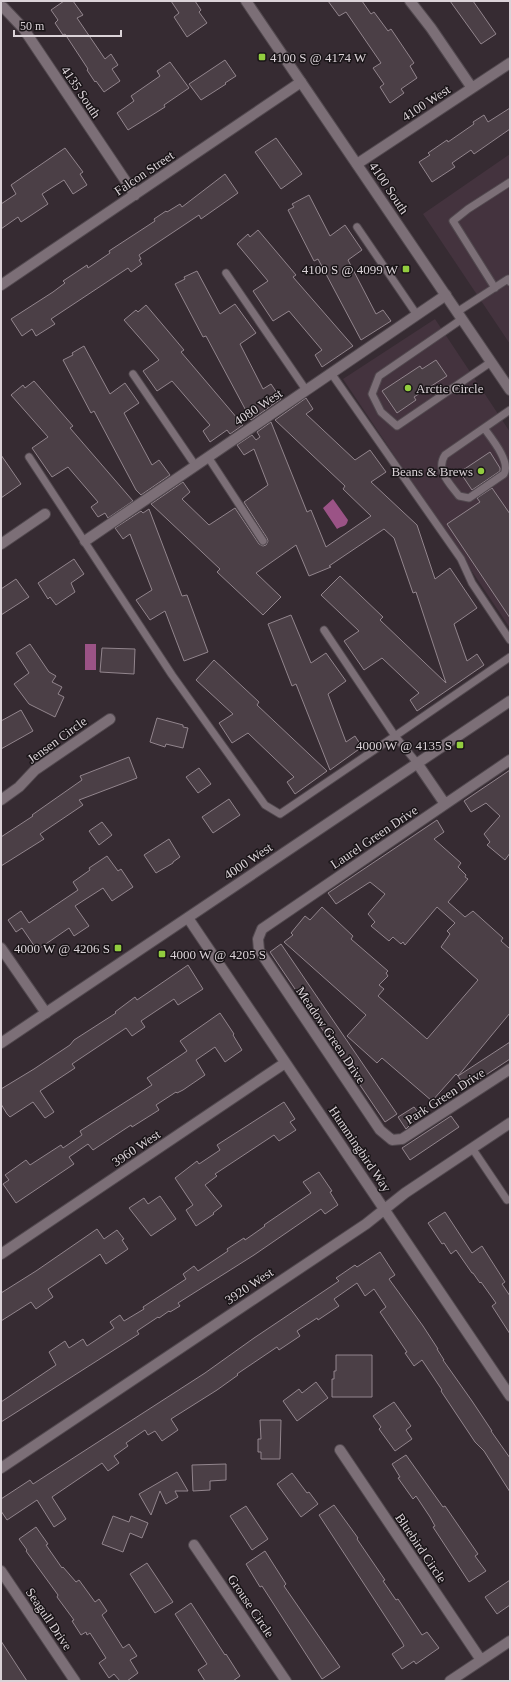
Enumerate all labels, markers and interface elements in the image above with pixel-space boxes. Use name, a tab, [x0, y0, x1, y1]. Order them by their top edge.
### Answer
scale bar	[14, 12, 121, 38]
text: 50 m	[20, 19, 45, 33]
place label: 4100 S @ 4174 W	[270, 50, 367, 65]
marker: 4100 S @ 4174 W	[257, 52, 267, 62]
street label: 4135 South	[58, 63, 104, 121]
street label: 4100 West	[399, 82, 453, 124]
street label: Falcon Street	[111, 147, 177, 199]
street label: 4100 South	[366, 159, 412, 217]
place label: 4100 S @ 4099 W	[302, 262, 399, 277]
marker: 4100 S @ 4099 W	[401, 264, 411, 274]
place label: Arctic Circle	[416, 381, 484, 396]
marker: Arctic Circle	[403, 383, 413, 393]
street label: 4080 West	[231, 385, 285, 429]
place label: Beans & Brews	[391, 464, 473, 479]
marker: Beans & Brews	[476, 466, 486, 476]
street label: Jensen Circle	[24, 713, 90, 767]
place label: 4000 W @ 4135 S	[356, 738, 452, 753]
marker: 4000 W @ 4135 S	[455, 740, 465, 750]
street label: Laurel Green Drive	[328, 802, 421, 872]
street label: 4000 West	[221, 839, 275, 883]
place label: 4000 W @ 4206 S	[14, 941, 110, 956]
marker: 4000 W @ 4206 S	[113, 943, 123, 953]
place label: 4000 W @ 4205 S	[170, 947, 266, 962]
marker: 4000 W @ 4205 S	[157, 949, 167, 959]
street label: Meadow Green Drive	[293, 984, 369, 1086]
street label: Park Green Drive	[402, 1065, 488, 1127]
street label: Hummingbird Way	[326, 1103, 395, 1195]
street label: 3960 West	[109, 1126, 163, 1170]
street label: 3920 West	[222, 1264, 276, 1308]
street label: Bluebird Circle	[392, 1510, 450, 1586]
street label: Grouse Circle	[224, 1572, 278, 1640]
street label: Seagull Drive	[23, 1585, 75, 1653]

